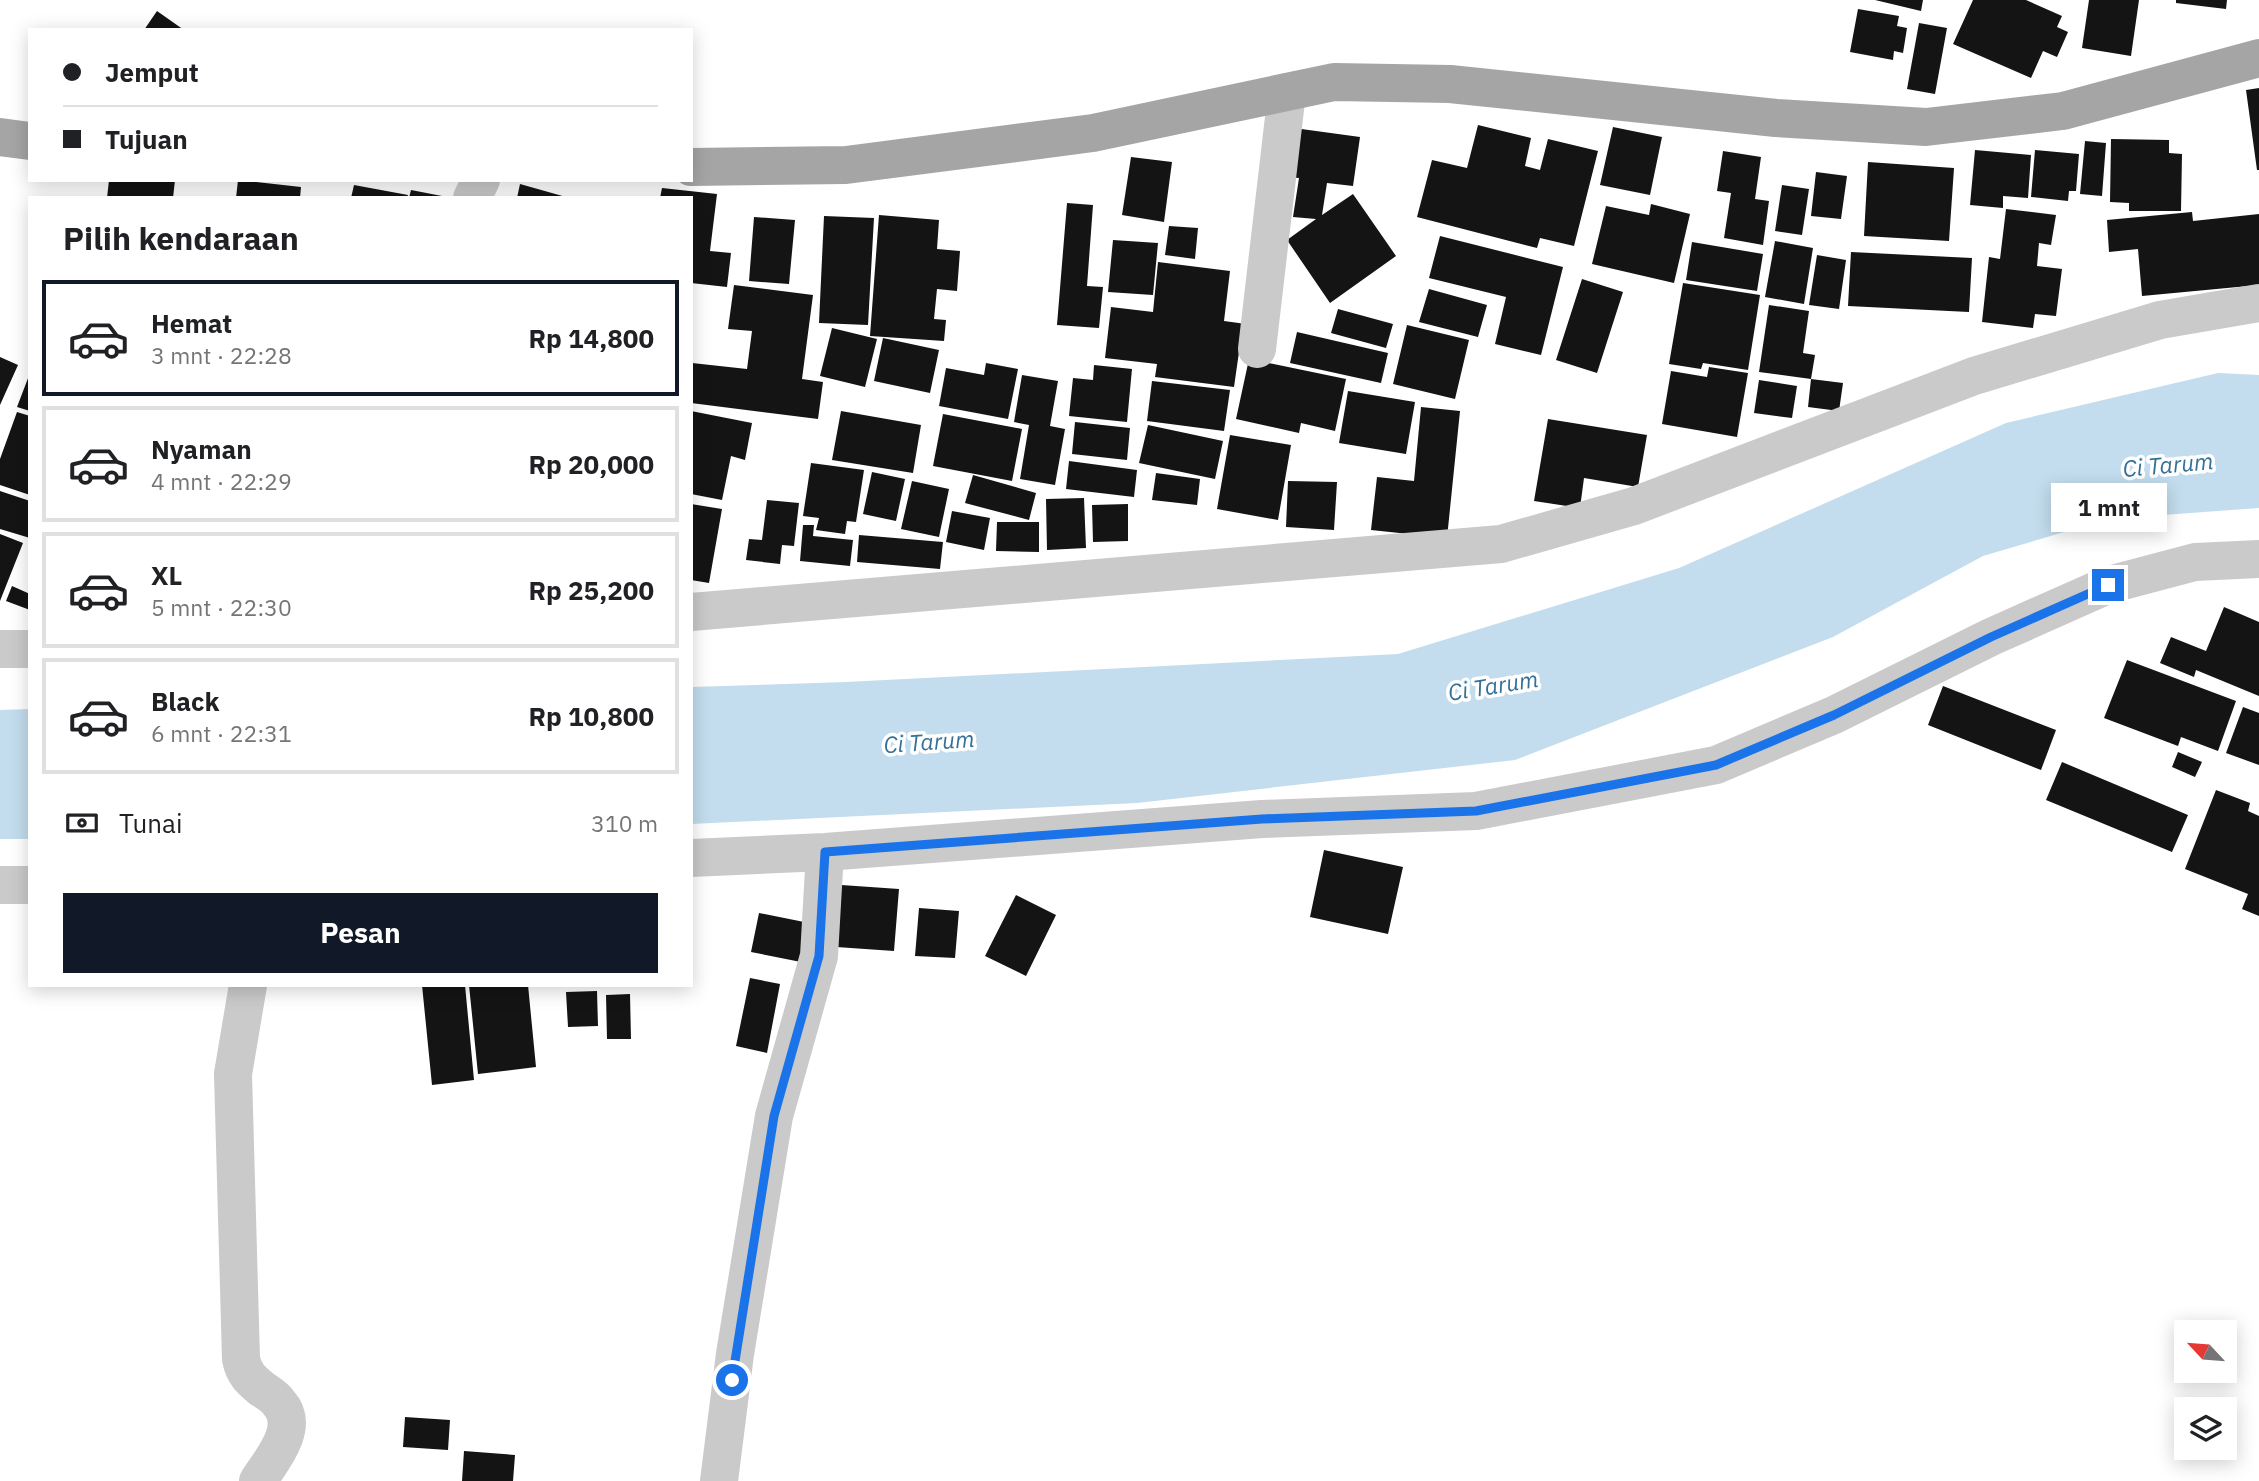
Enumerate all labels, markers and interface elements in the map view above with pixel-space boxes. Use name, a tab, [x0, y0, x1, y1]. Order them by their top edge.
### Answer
text: Jemput	[105, 55, 199, 89]
text: Tujuan	[105, 122, 188, 156]
text: Pilih kendaraan	[63, 217, 299, 259]
text: Hemat	[151, 306, 232, 340]
icon: car	[67, 307, 130, 370]
text: Rp 14,800	[528, 321, 654, 355]
text: 3 mnt · 22:28	[151, 340, 292, 370]
text: Nyaman	[151, 432, 252, 466]
icon: car	[67, 433, 130, 496]
water label: Ci Tarum	[2121, 445, 2215, 483]
text: Rp 20,000	[528, 447, 654, 481]
text: 4 mnt · 22:29	[151, 466, 292, 496]
callout: 1 mnt	[2050, 484, 2166, 532]
text: 1 mnt	[2078, 492, 2140, 522]
text: XL	[151, 558, 182, 592]
icon: car	[67, 559, 130, 622]
route end	[2092, 569, 2124, 601]
text: Rp 25,200	[528, 573, 654, 607]
text: 5 mnt · 22:30	[151, 592, 292, 622]
water label: Ci Tarum	[1446, 663, 1540, 707]
text: Black	[151, 684, 219, 718]
icon: car	[67, 685, 130, 748]
text: Rp 10,800	[528, 699, 654, 733]
text: 6 mnt · 22:31	[151, 718, 292, 748]
water label: Ci Tarum	[883, 723, 975, 759]
icon: cash	[63, 804, 101, 842]
text: Tunai	[119, 806, 183, 840]
text: 310 m	[591, 808, 658, 838]
button: Pesan	[63, 893, 658, 973]
north arrow	[2174, 1320, 2236, 1382]
map controls	[2174, 1320, 2237, 1460]
route start	[716, 1364, 748, 1396]
button: layers	[2174, 1397, 2237, 1460]

